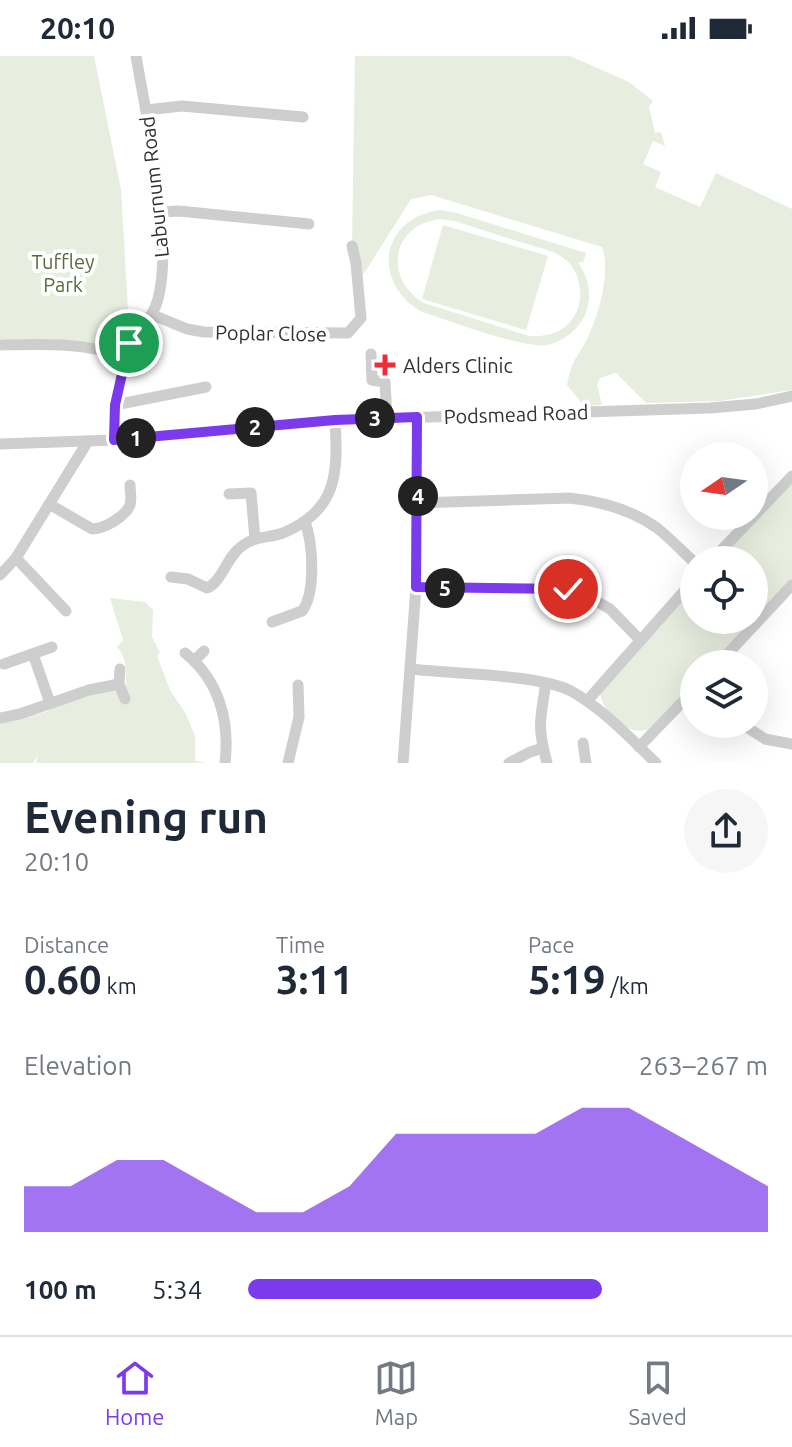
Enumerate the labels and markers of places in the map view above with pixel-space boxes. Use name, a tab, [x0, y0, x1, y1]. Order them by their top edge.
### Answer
pin	[95, 309, 163, 377]
marker: Alders Clinic	[374, 354, 396, 376]
place label: Alders Clinic	[403, 354, 513, 377]
pin: 3	[355, 398, 395, 438]
pin: 2	[235, 407, 275, 447]
pin: 1	[116, 418, 156, 458]
pin: 4	[398, 476, 438, 516]
pin	[534, 555, 602, 623]
pin: 5	[425, 568, 465, 608]

